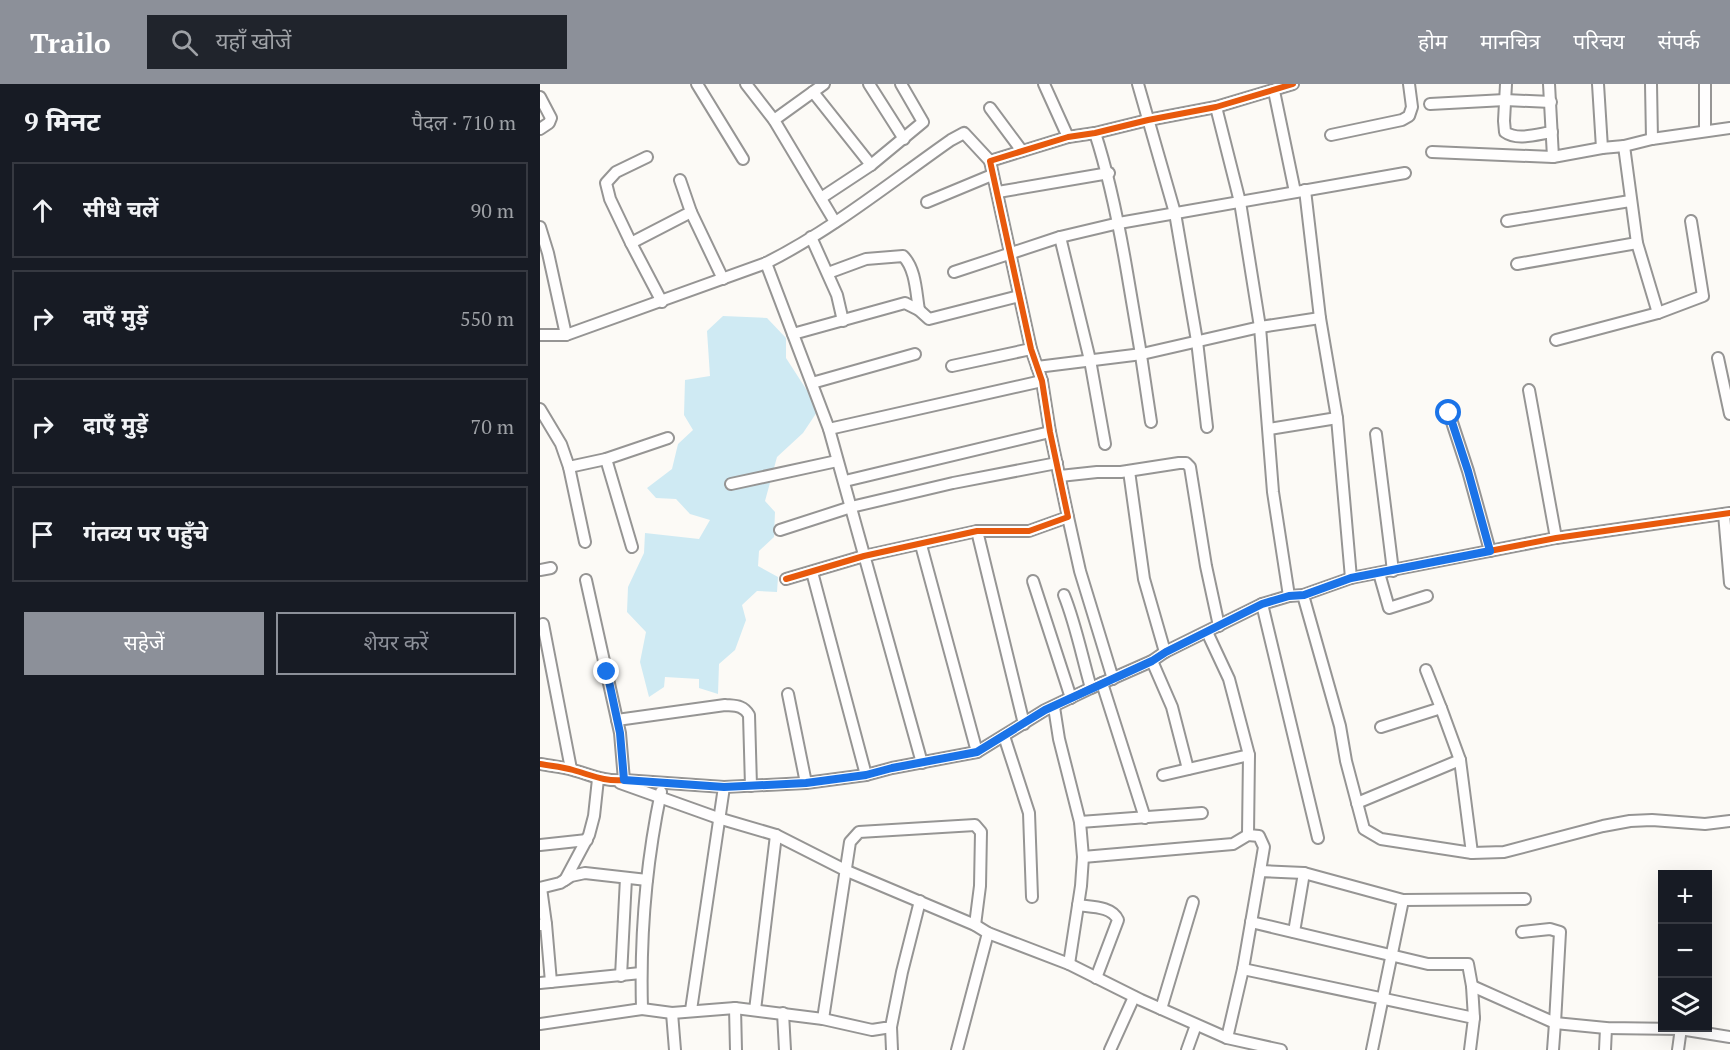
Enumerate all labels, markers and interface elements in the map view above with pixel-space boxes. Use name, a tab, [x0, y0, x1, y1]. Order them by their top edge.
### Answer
search box	[147, 15, 567, 69]
text: Trailo	[30, 24, 111, 61]
icon: search	[168, 26, 201, 59]
text: यहाँ खोजें	[216, 26, 291, 55]
text: होम	[1418, 27, 1447, 55]
text: मानचित्र	[1480, 27, 1540, 55]
text: परिचय	[1573, 27, 1625, 55]
text: संपर्क	[1658, 27, 1700, 55]
text: 9 मिनट	[24, 104, 100, 138]
text: पैदल · 710 m	[412, 109, 516, 136]
icon: ahead	[26, 194, 59, 227]
text: सीधे चलें	[83, 194, 158, 223]
text: 90 m	[471, 197, 514, 224]
icon: right	[26, 302, 59, 335]
text: दाएँ मुड़ें	[83, 302, 148, 331]
text: 550 m	[460, 305, 514, 332]
route start	[1435, 399, 1461, 425]
icon: right	[26, 410, 59, 443]
text: दाएँ मुड़ें	[83, 410, 148, 439]
text: 70 m	[471, 413, 514, 440]
icon: arrive	[26, 518, 59, 551]
text: गंतव्य पर पहुँचे	[83, 518, 208, 547]
button: सहेजें	[24, 612, 264, 675]
button: शेयर करें	[276, 612, 516, 675]
route end	[593, 658, 619, 684]
map controls	[1658, 870, 1712, 1032]
button: +	[1658, 870, 1712, 924]
button: −	[1658, 924, 1712, 978]
button: layers	[1658, 978, 1712, 1032]

